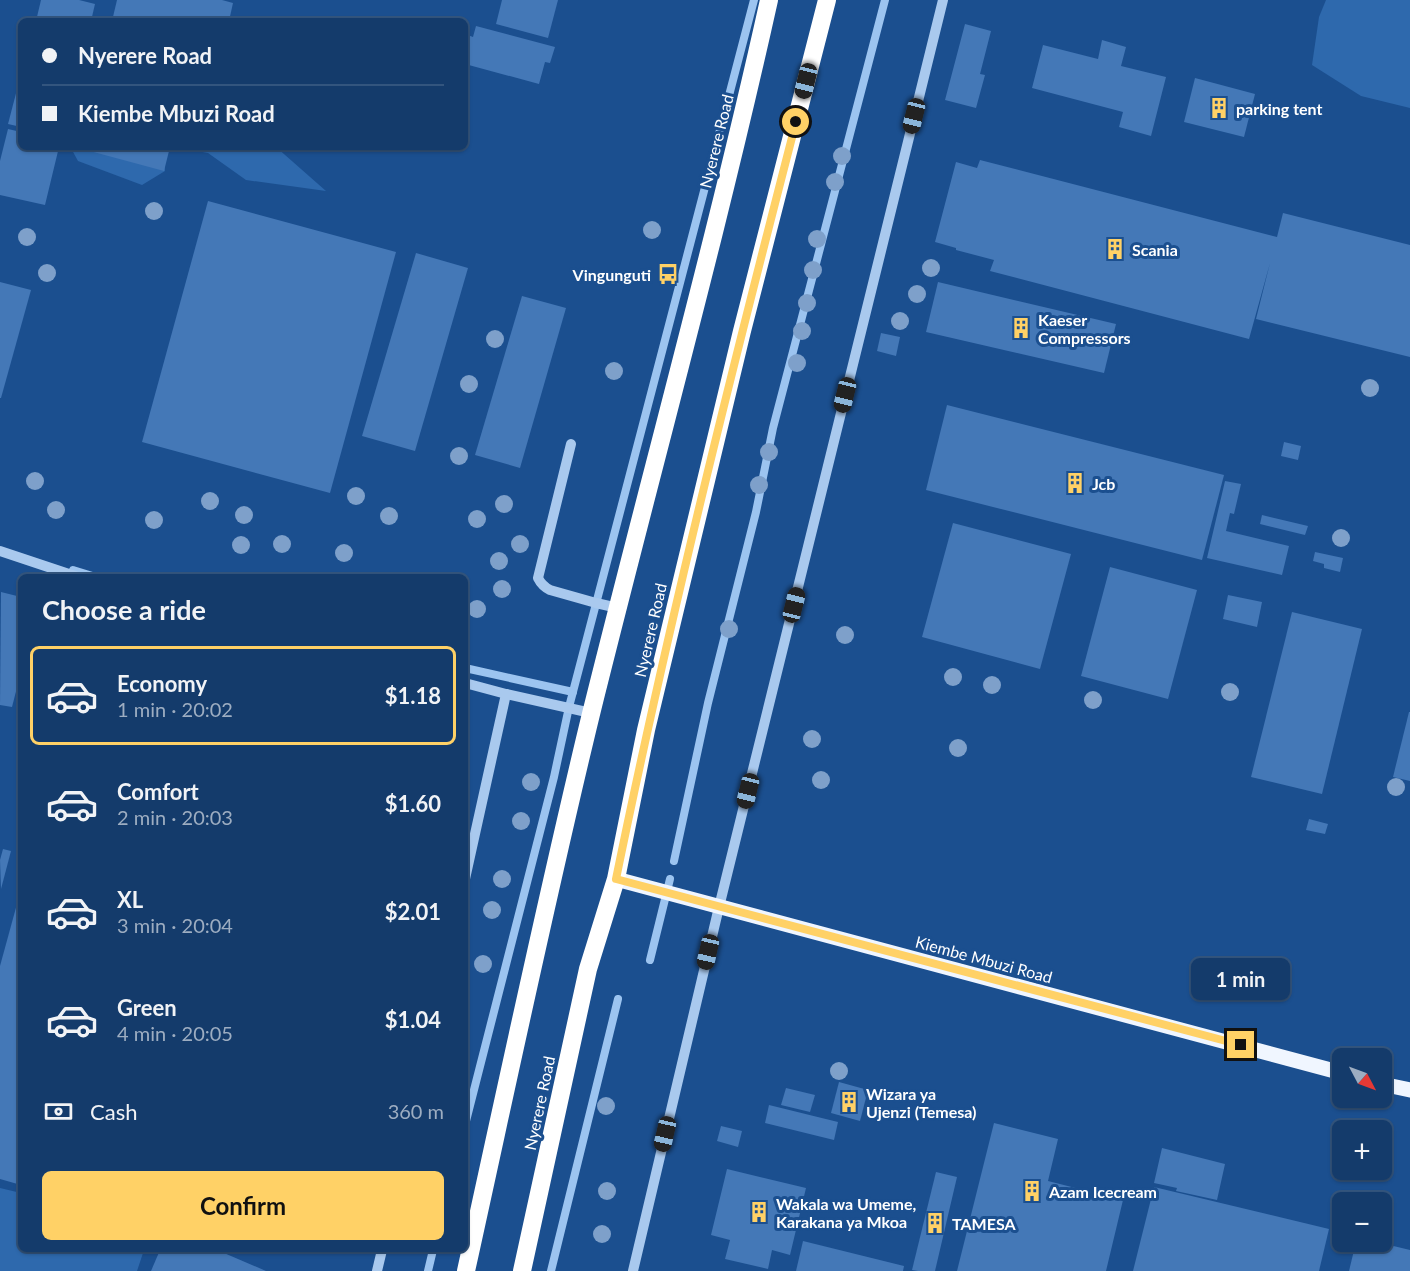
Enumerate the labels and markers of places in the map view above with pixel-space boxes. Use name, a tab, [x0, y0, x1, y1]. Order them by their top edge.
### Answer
building icon: parking tent	[1207, 96, 1231, 120]
place label: parking tent	[1236, 99, 1322, 118]
building icon: Scania	[1103, 237, 1127, 261]
place label: Scania	[1132, 240, 1178, 259]
bus stop icon: Vingunguti	[656, 262, 680, 286]
place label: Vingunguti	[572, 265, 651, 284]
place label: Kaeser Compressors	[1038, 310, 1131, 347]
building icon: Kaeser Compressors	[1009, 316, 1033, 340]
building icon: Jcb	[1063, 471, 1087, 495]
place label: Jcb	[1092, 474, 1115, 493]
place label: Wizara ya Ujenzi (Temesa)	[866, 1084, 977, 1121]
building icon: Wizara ya Ujenzi (Temesa)	[837, 1090, 861, 1114]
building icon: Azam Icecream	[1020, 1179, 1044, 1203]
place label: Azam Icecream	[1048, 1182, 1157, 1201]
place label: Wakala wa Umeme, Karakana ya Mkoa	[776, 1194, 917, 1231]
building icon: Wakala wa Umeme, Karakana ya Mkoa	[747, 1200, 771, 1224]
building icon: TAMESA	[923, 1211, 947, 1235]
place label: TAMESA	[952, 1214, 1016, 1233]

